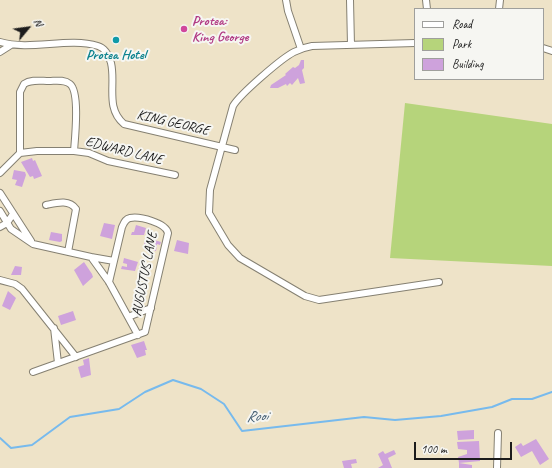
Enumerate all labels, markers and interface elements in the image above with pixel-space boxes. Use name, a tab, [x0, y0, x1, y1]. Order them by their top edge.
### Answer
north arrow	[8, 8, 48, 48]
legend	[414, 8, 544, 80]
place label: Protea: King George	[192, 13, 248, 46]
text: N	[31, 16, 46, 29]
text: Road	[452, 16, 472, 32]
marker: Protea: King George	[179, 24, 189, 34]
marker: Protea Hotel	[111, 35, 121, 45]
text: Park	[452, 36, 471, 52]
place label: Protea Hotel	[86, 47, 146, 63]
text: Building	[452, 56, 484, 72]
street label: KING GEORGE	[135, 107, 211, 139]
street label: EDWARD LANE	[84, 133, 164, 169]
street label: AUGUSTUS LANE	[129, 230, 161, 318]
water label: Rooi	[246, 407, 268, 427]
scale bar	[416, 434, 514, 460]
text: 100 m	[421, 441, 447, 457]

